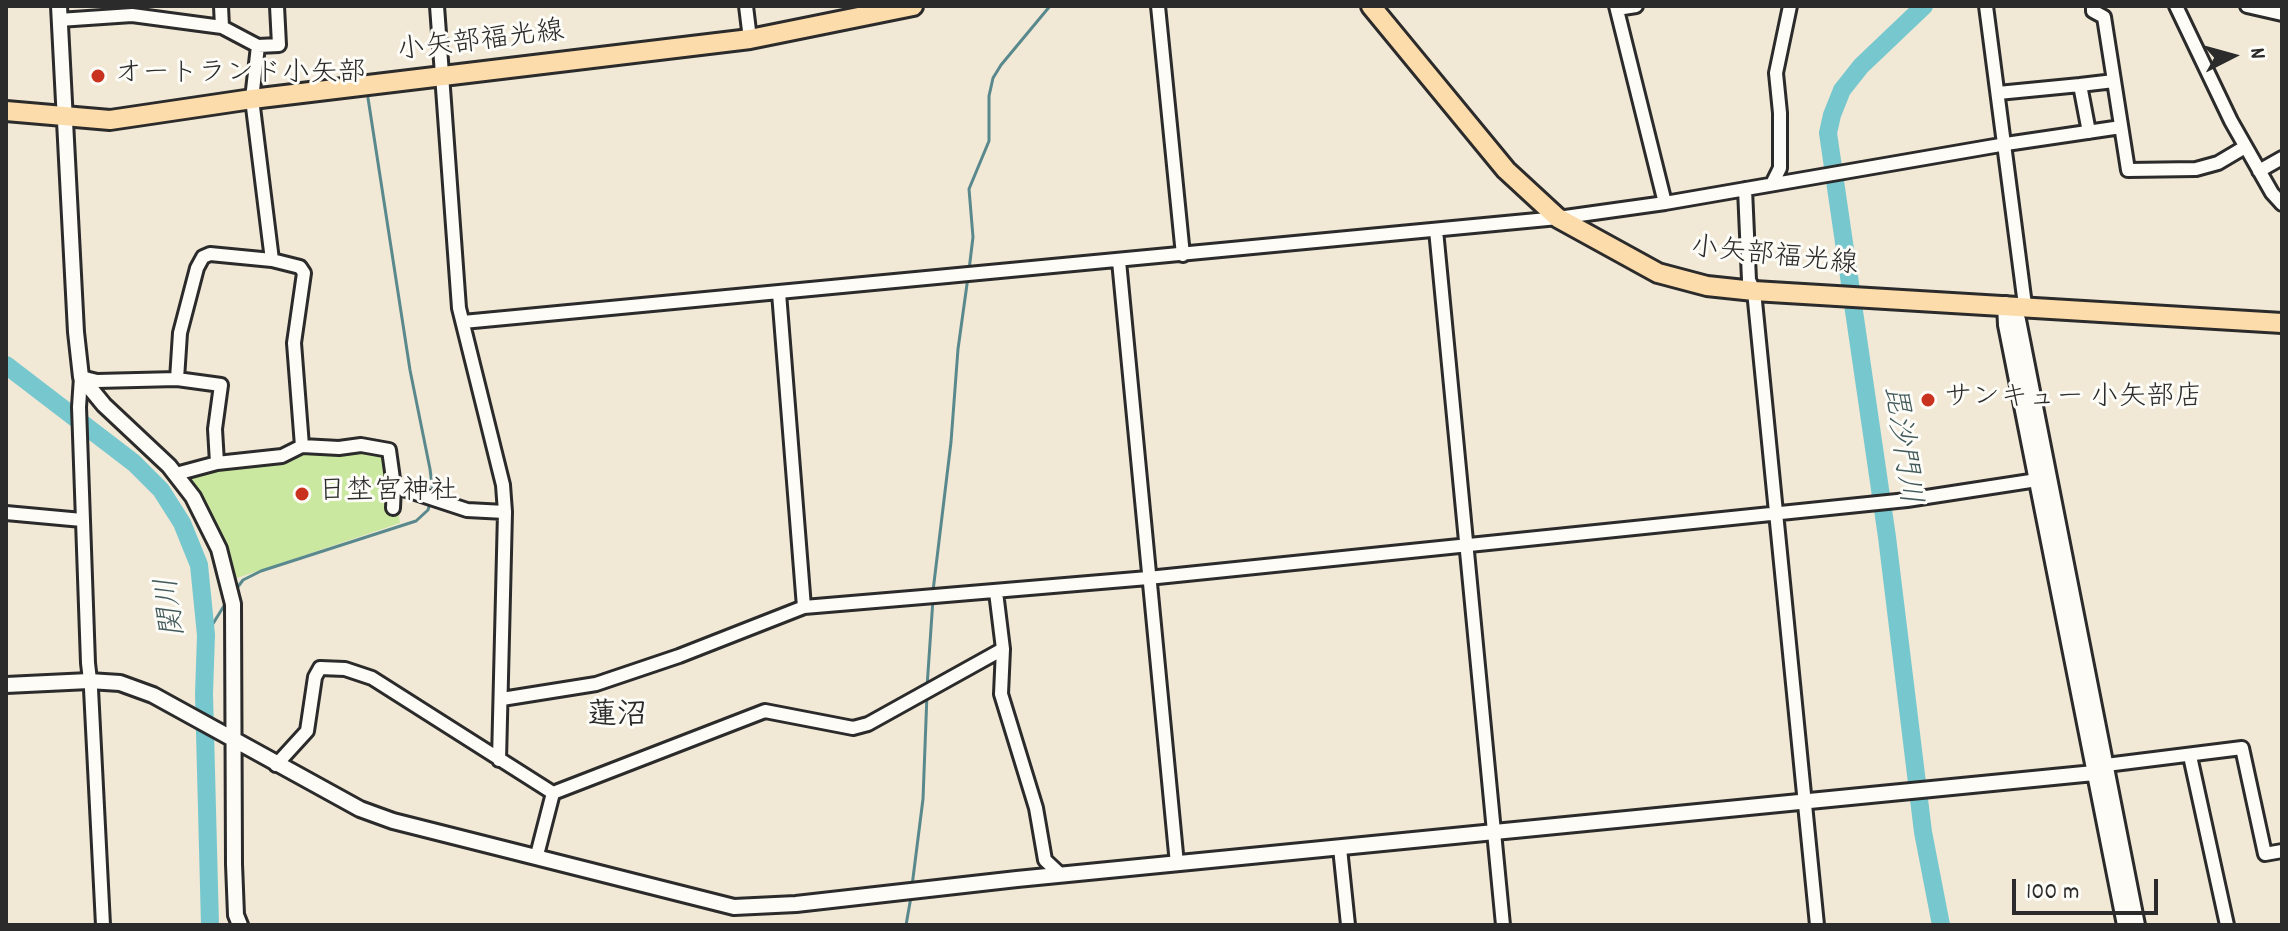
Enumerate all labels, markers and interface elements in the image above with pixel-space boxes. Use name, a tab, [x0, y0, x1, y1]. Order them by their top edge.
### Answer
north arrow	[2192, 16, 2272, 96]
street label: 小矢部福光線	[396, 17, 566, 71]
text: N	[2240, 46, 2272, 60]
place label: オートランド小矢部	[114, 59, 366, 93]
marker: オートランド小矢部	[89, 67, 107, 85]
street label: 小矢部福光線	[1689, 234, 1859, 284]
water label: 毘沙門川	[1873, 383, 1925, 507]
place label: サンキュー 小矢部店	[1944, 383, 2202, 417]
marker: サンキュー 小矢部店	[1919, 391, 1937, 409]
place label: 日埜宮神社	[318, 477, 458, 511]
marker: 日埜宮神社	[293, 485, 311, 503]
water label: 関川	[152, 575, 196, 639]
district label: 蓮沼	[587, 701, 647, 737]
scale bar	[2016, 863, 2162, 913]
text: 100 m	[2026, 876, 2079, 910]

